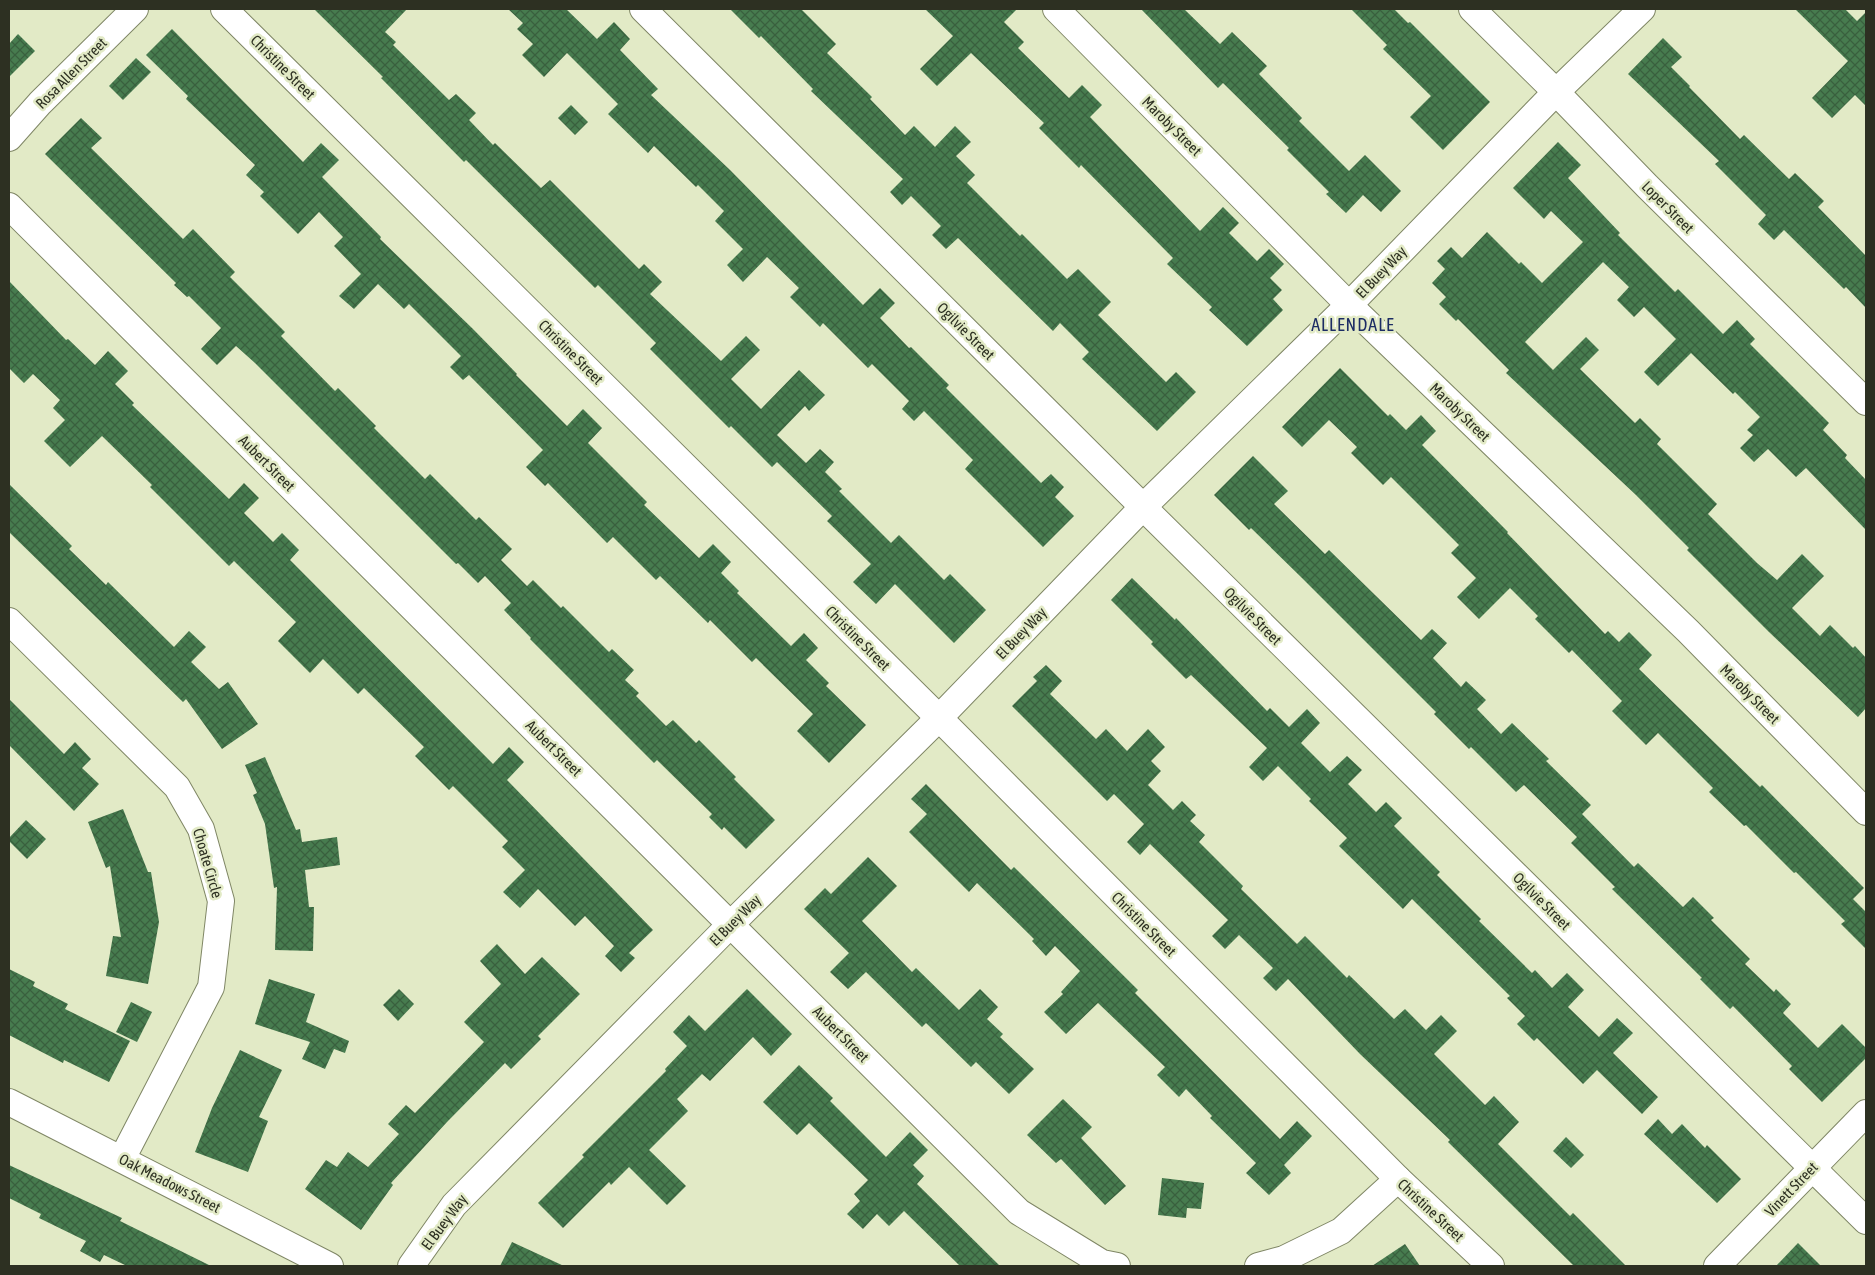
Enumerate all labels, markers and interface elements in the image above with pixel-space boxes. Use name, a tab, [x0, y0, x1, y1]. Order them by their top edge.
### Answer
street label: Christine Street	[247, 31, 319, 103]
street label: Rosa Allen Street	[32, 34, 110, 112]
street label: Maroby Street	[1139, 93, 1205, 159]
street label: Loper Street	[1639, 178, 1697, 236]
street label: El Buey Way	[1352, 243, 1410, 301]
street label: Ogilvie Street	[934, 299, 998, 363]
district label: ALLENDALE	[1311, 314, 1395, 335]
street label: Christine Street	[535, 316, 607, 388]
street label: Maroby Street	[1427, 379, 1493, 445]
street label: Aubert Street	[236, 432, 298, 494]
street label: Ogilvie Street	[1221, 584, 1285, 648]
street label: Christine Street	[822, 602, 894, 674]
street label: El Buey Way	[992, 604, 1050, 662]
street label: Maroby Street	[1717, 661, 1783, 727]
street label: Aubert Street	[523, 717, 585, 779]
street label: Choate Circle	[190, 826, 226, 900]
street label: Ogilvie Street	[1510, 869, 1574, 933]
street label: Christine Street	[1108, 888, 1180, 960]
street label: El Buey Way	[706, 891, 764, 949]
street label: Aubert Street	[810, 1003, 872, 1065]
street label: Oak Meadows Street	[116, 1150, 224, 1216]
street label: Vinett Street	[1761, 1158, 1821, 1220]
street label: Christine Street	[1394, 1175, 1468, 1245]
street label: El Buey Way	[418, 1191, 470, 1253]

